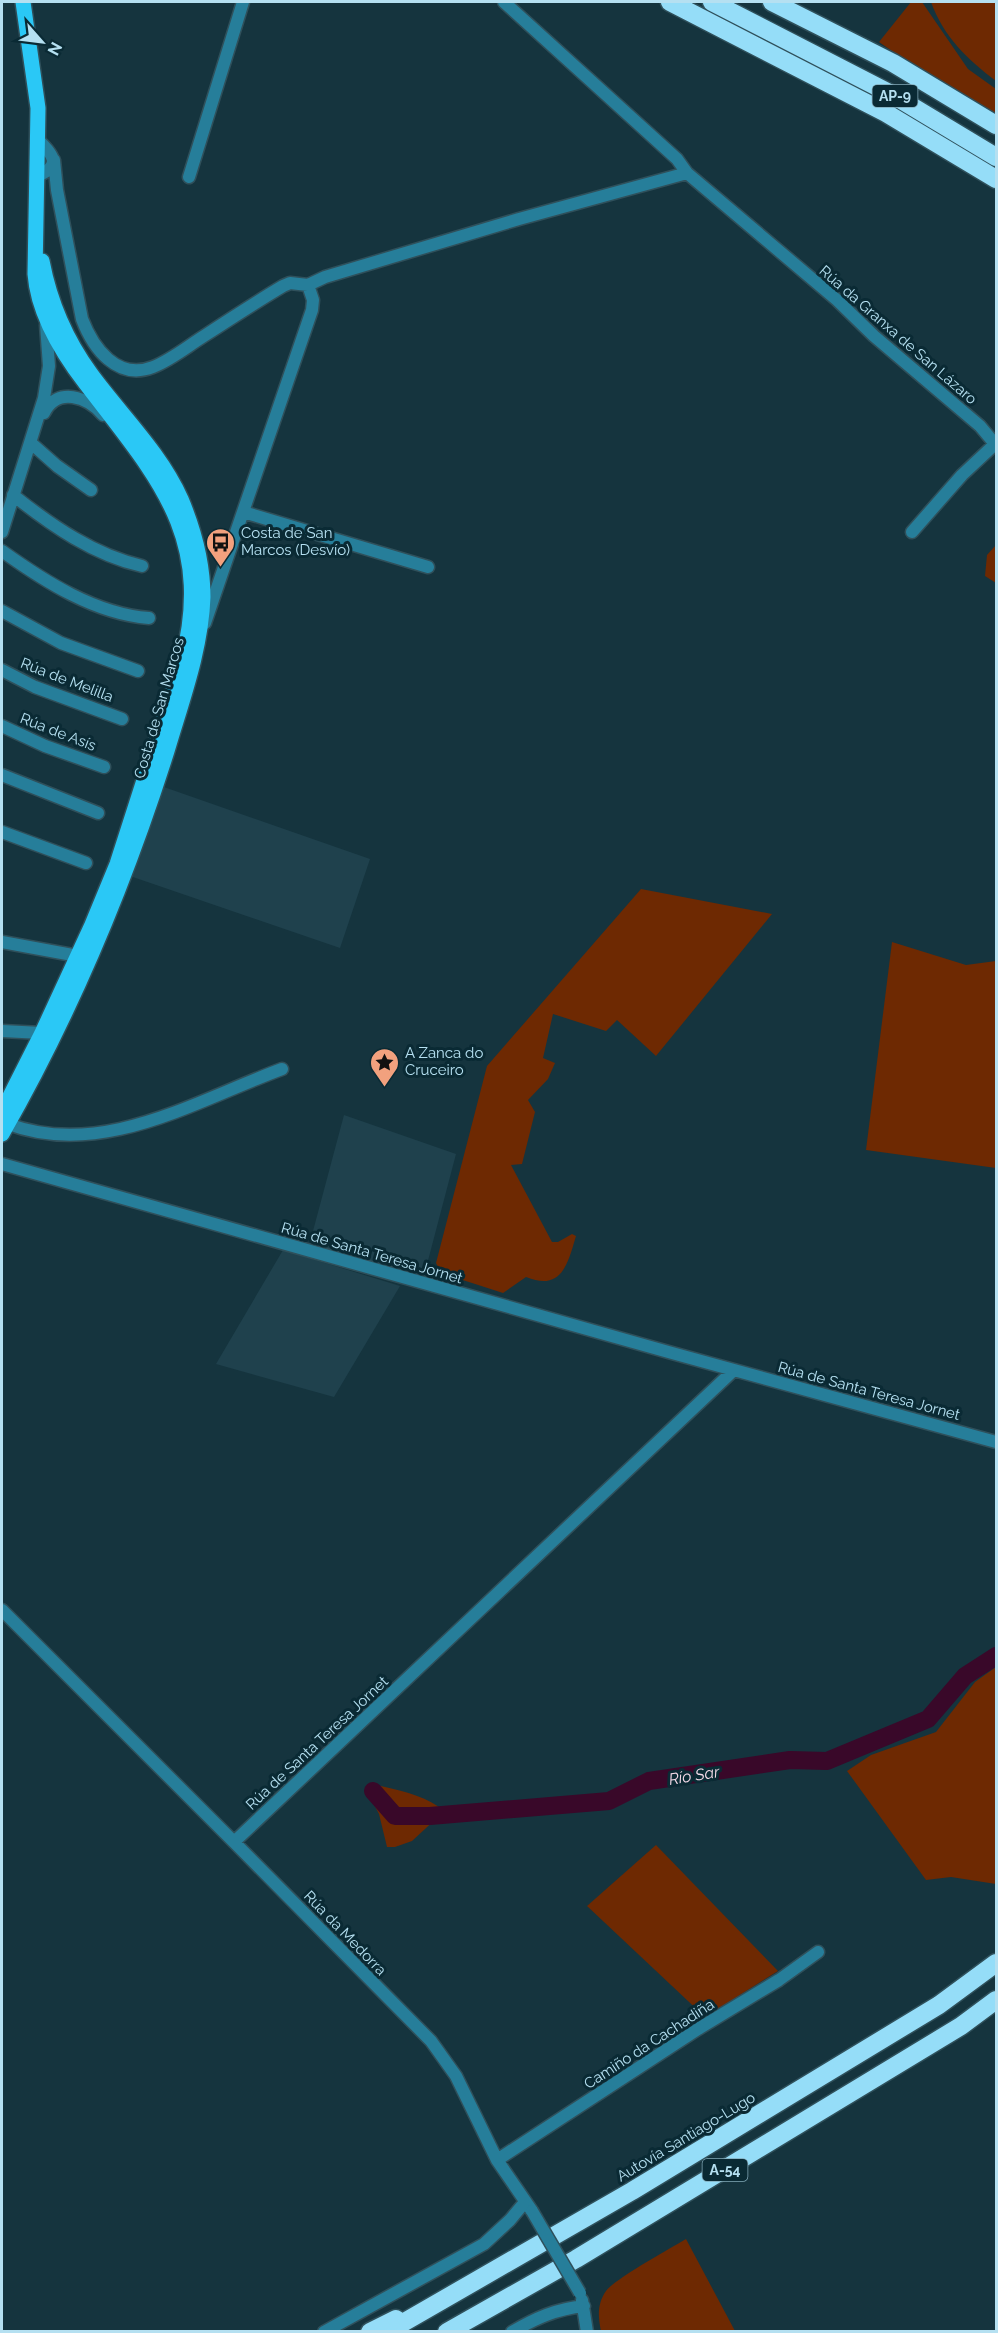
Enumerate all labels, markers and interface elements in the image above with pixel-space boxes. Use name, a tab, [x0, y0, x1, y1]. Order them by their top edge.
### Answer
north arrow	[12, 12, 72, 72]
text: N	[44, 39, 66, 59]
road number: AP-9	[872, 85, 918, 107]
street label: Rúa da Granxa de San Lázaro	[816, 262, 980, 408]
place label: Costa de San Marcos (Desvío)	[241, 524, 350, 559]
bus stop icon: Costa de San Marcos (Desvío)	[204, 526, 236, 568]
street label: Costa de San Marcos	[130, 635, 188, 781]
street label: Rúa de Melilla	[18, 654, 116, 706]
street label: Rúa de Asís	[17, 709, 99, 755]
place label: A Zanca do Cruceiro	[405, 1044, 483, 1079]
place icon: A Zanca do Cruceiro	[368, 1046, 400, 1088]
street label: Rúa de Santa Teresa Jornet	[279, 1218, 465, 1288]
street label: Rúa de Santa Teresa Jornet	[776, 1358, 962, 1424]
street label: Rúa de Santa Teresa Jornet	[242, 1672, 392, 1814]
water label: Río Sar	[667, 1762, 721, 1789]
street label: Rúa da Medorra	[300, 1887, 390, 1979]
street label: Camiño da Cachadiña	[581, 1995, 717, 2093]
street label: Autovía Santiago-Lugo	[613, 2088, 759, 2186]
road number: A-54	[702, 2159, 748, 2181]

